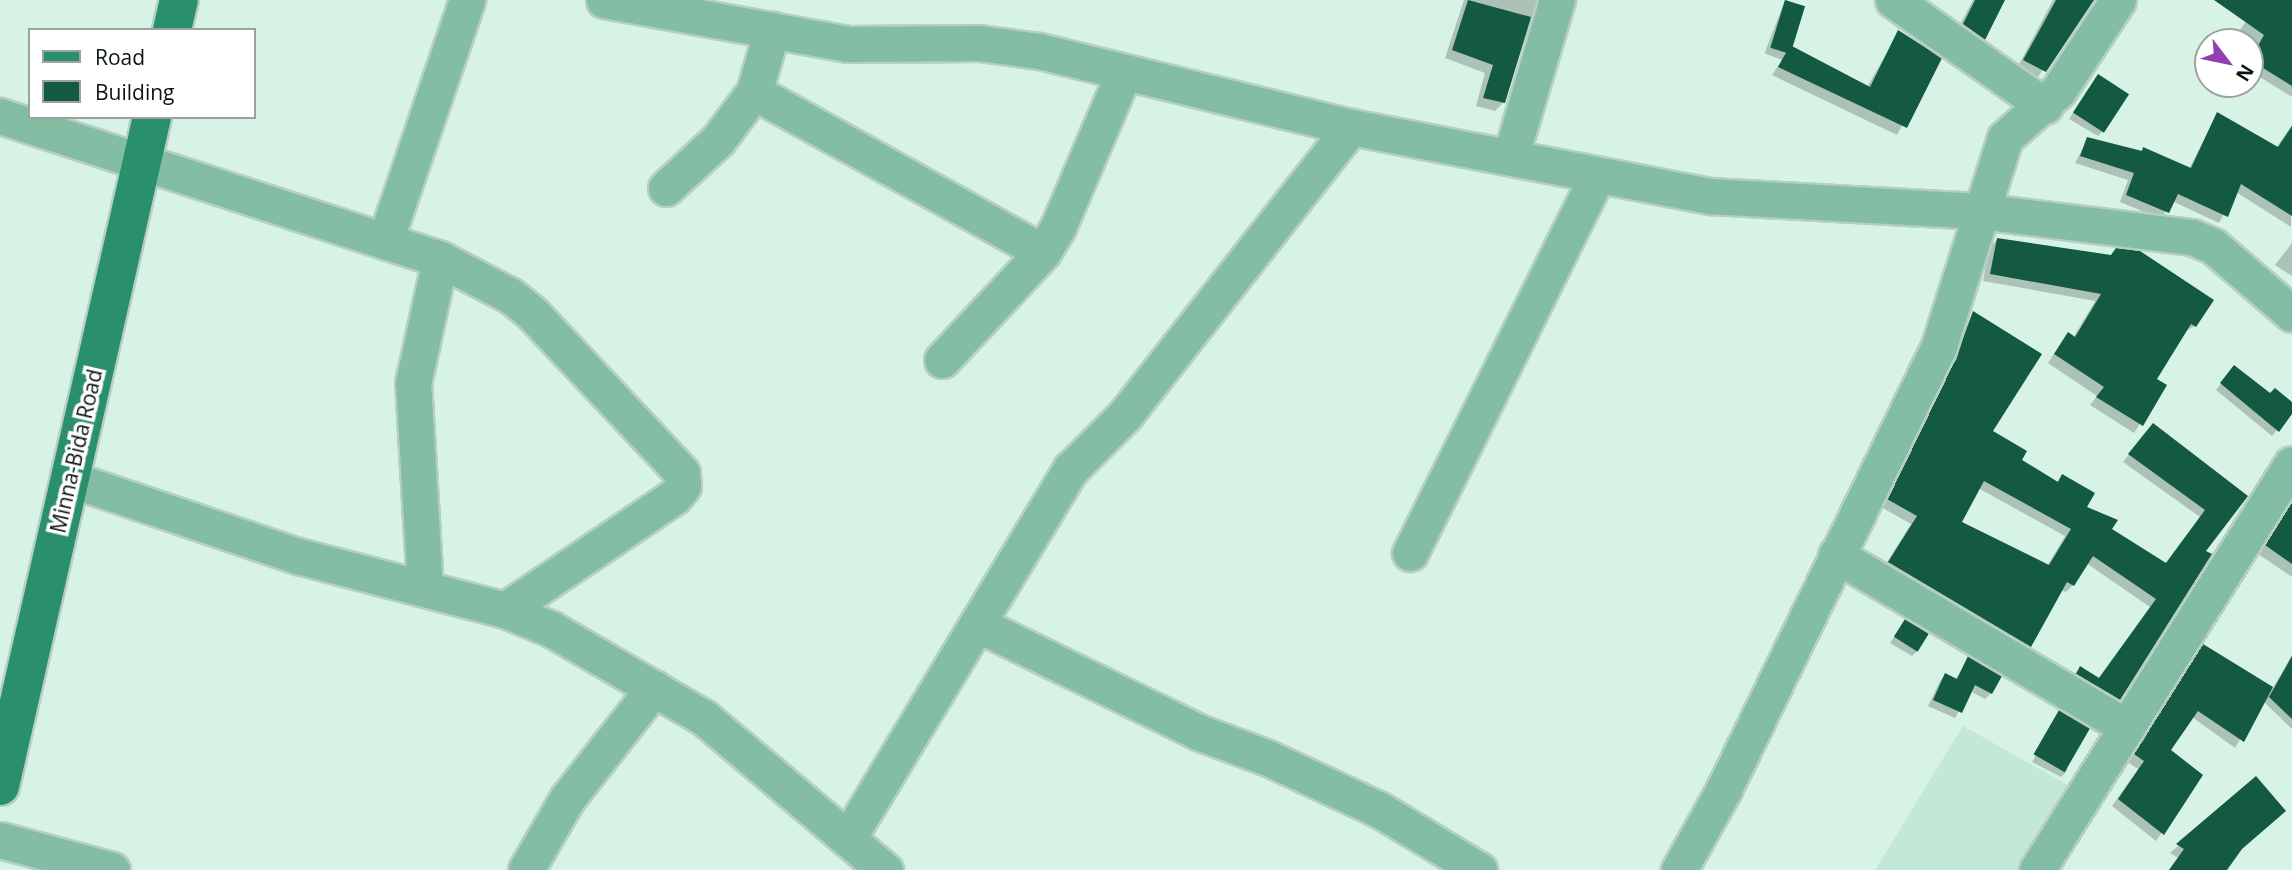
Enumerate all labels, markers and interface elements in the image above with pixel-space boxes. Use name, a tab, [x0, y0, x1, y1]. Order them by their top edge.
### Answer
legend	[28, 28, 256, 119]
north arrow	[2194, 28, 2264, 98]
text: Road	[95, 43, 145, 71]
text: N	[2230, 60, 2260, 87]
text: Building	[95, 78, 174, 106]
street label: Minna-Bida Road	[45, 367, 107, 535]

